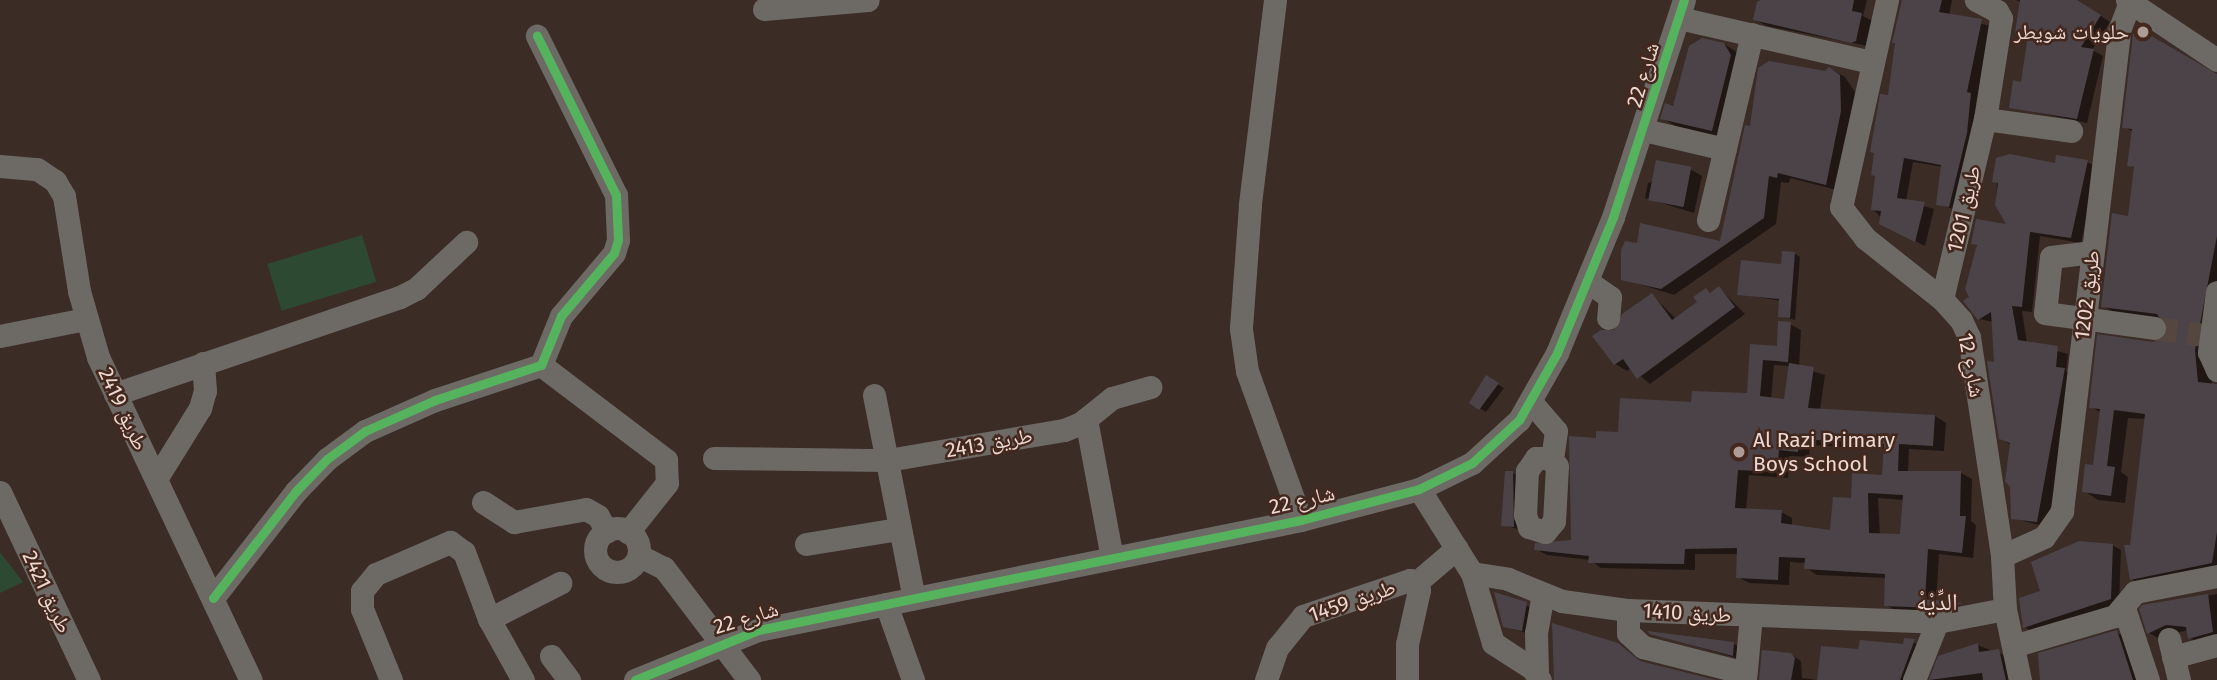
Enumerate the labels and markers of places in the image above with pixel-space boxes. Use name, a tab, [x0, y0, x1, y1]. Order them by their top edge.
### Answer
place label: حلويات شويطر	[2014, 19, 2129, 45]
marker: حلويات شويطر	[2135, 24, 2151, 40]
place label: Al Razi Primary Boys School	[1753, 427, 1895, 477]
marker: Al Razi Primary Boys School	[1731, 444, 1747, 460]

